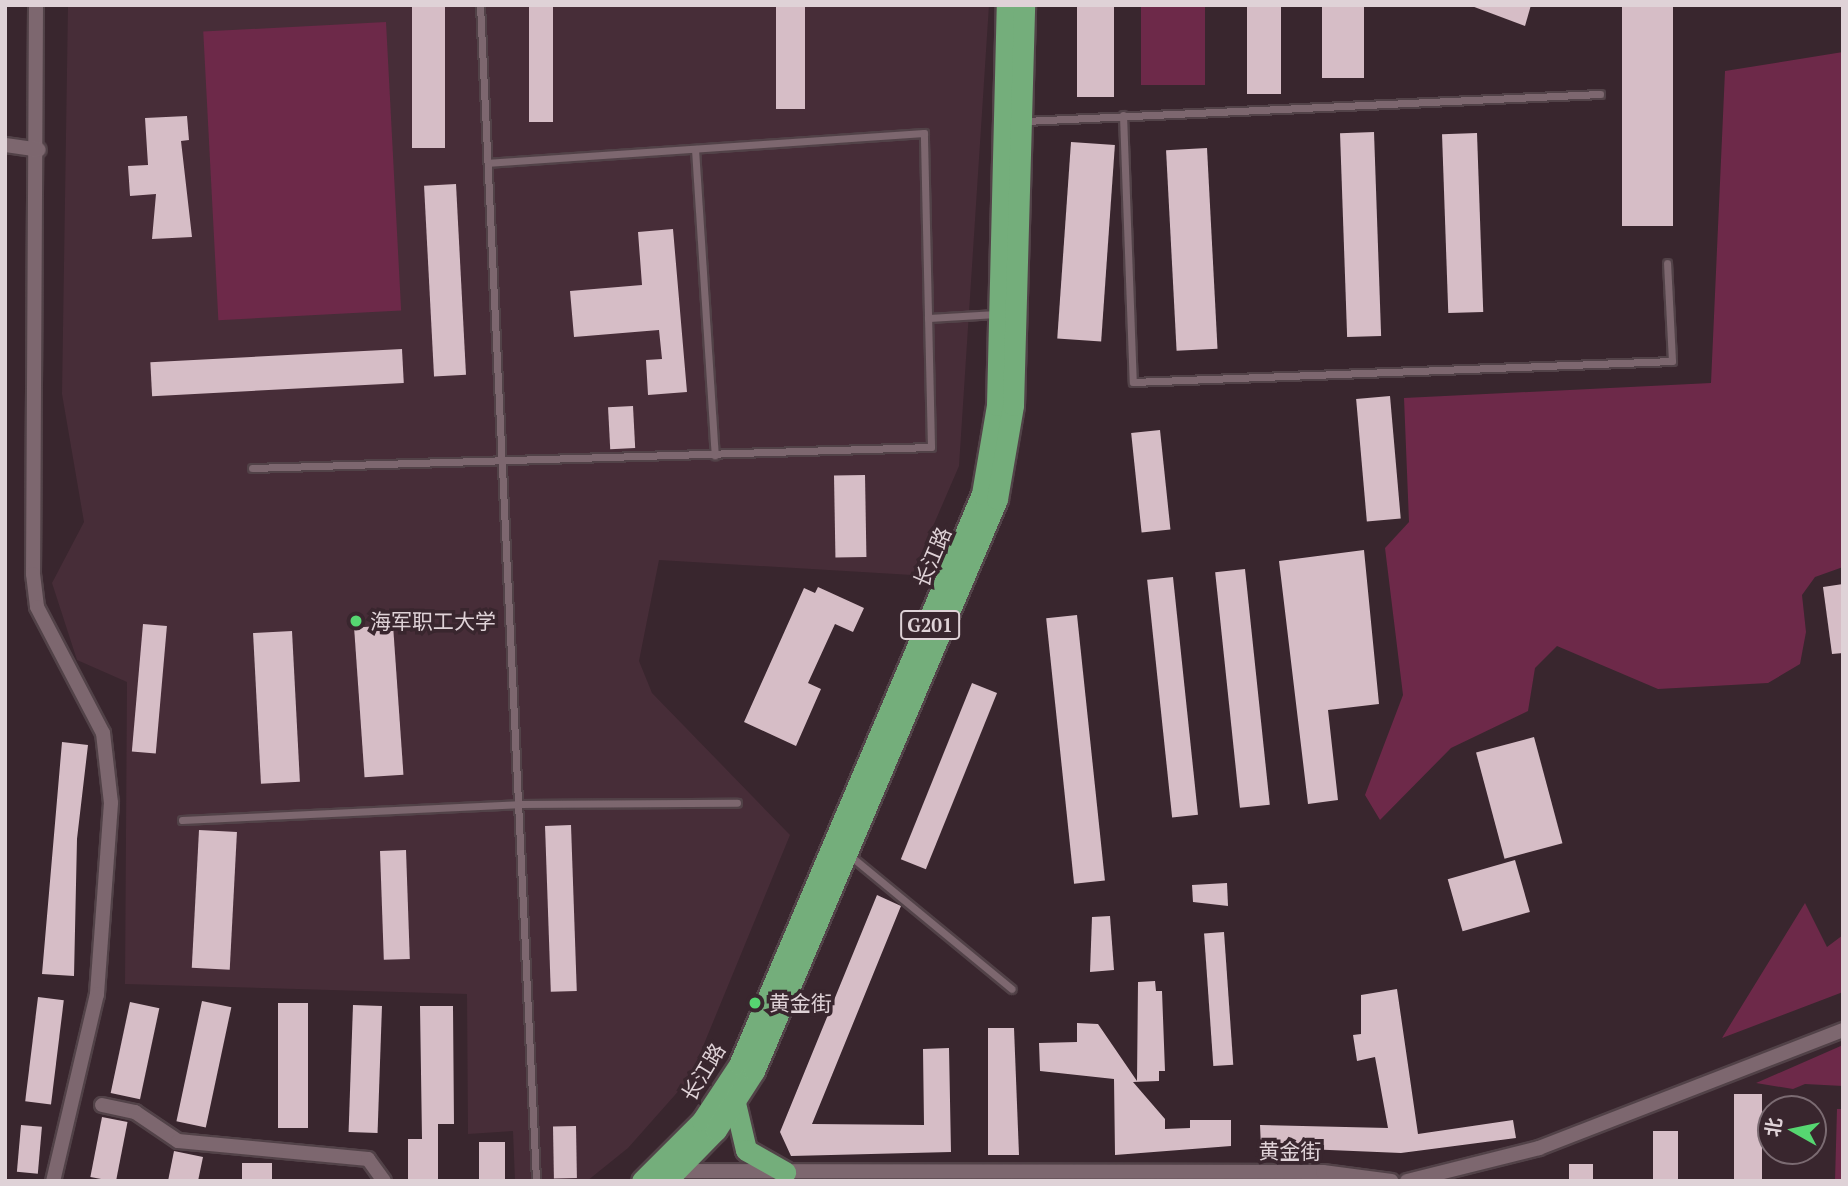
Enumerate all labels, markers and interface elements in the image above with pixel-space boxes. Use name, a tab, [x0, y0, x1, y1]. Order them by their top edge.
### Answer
street label: 长江路	[908, 523, 956, 591]
place label: 海军职工大学	[370, 608, 496, 634]
road number: G201	[898, 610, 962, 640]
marker: 海军职工大学	[348, 613, 364, 629]
place label: 黄金街	[769, 990, 832, 1016]
marker: 黄金街	[747, 995, 763, 1011]
street label: 长江路	[676, 1039, 730, 1105]
north arrow	[1757, 1095, 1827, 1165]
text: 北	[1759, 1116, 1787, 1138]
street label: 黄金街	[1259, 1138, 1321, 1164]

